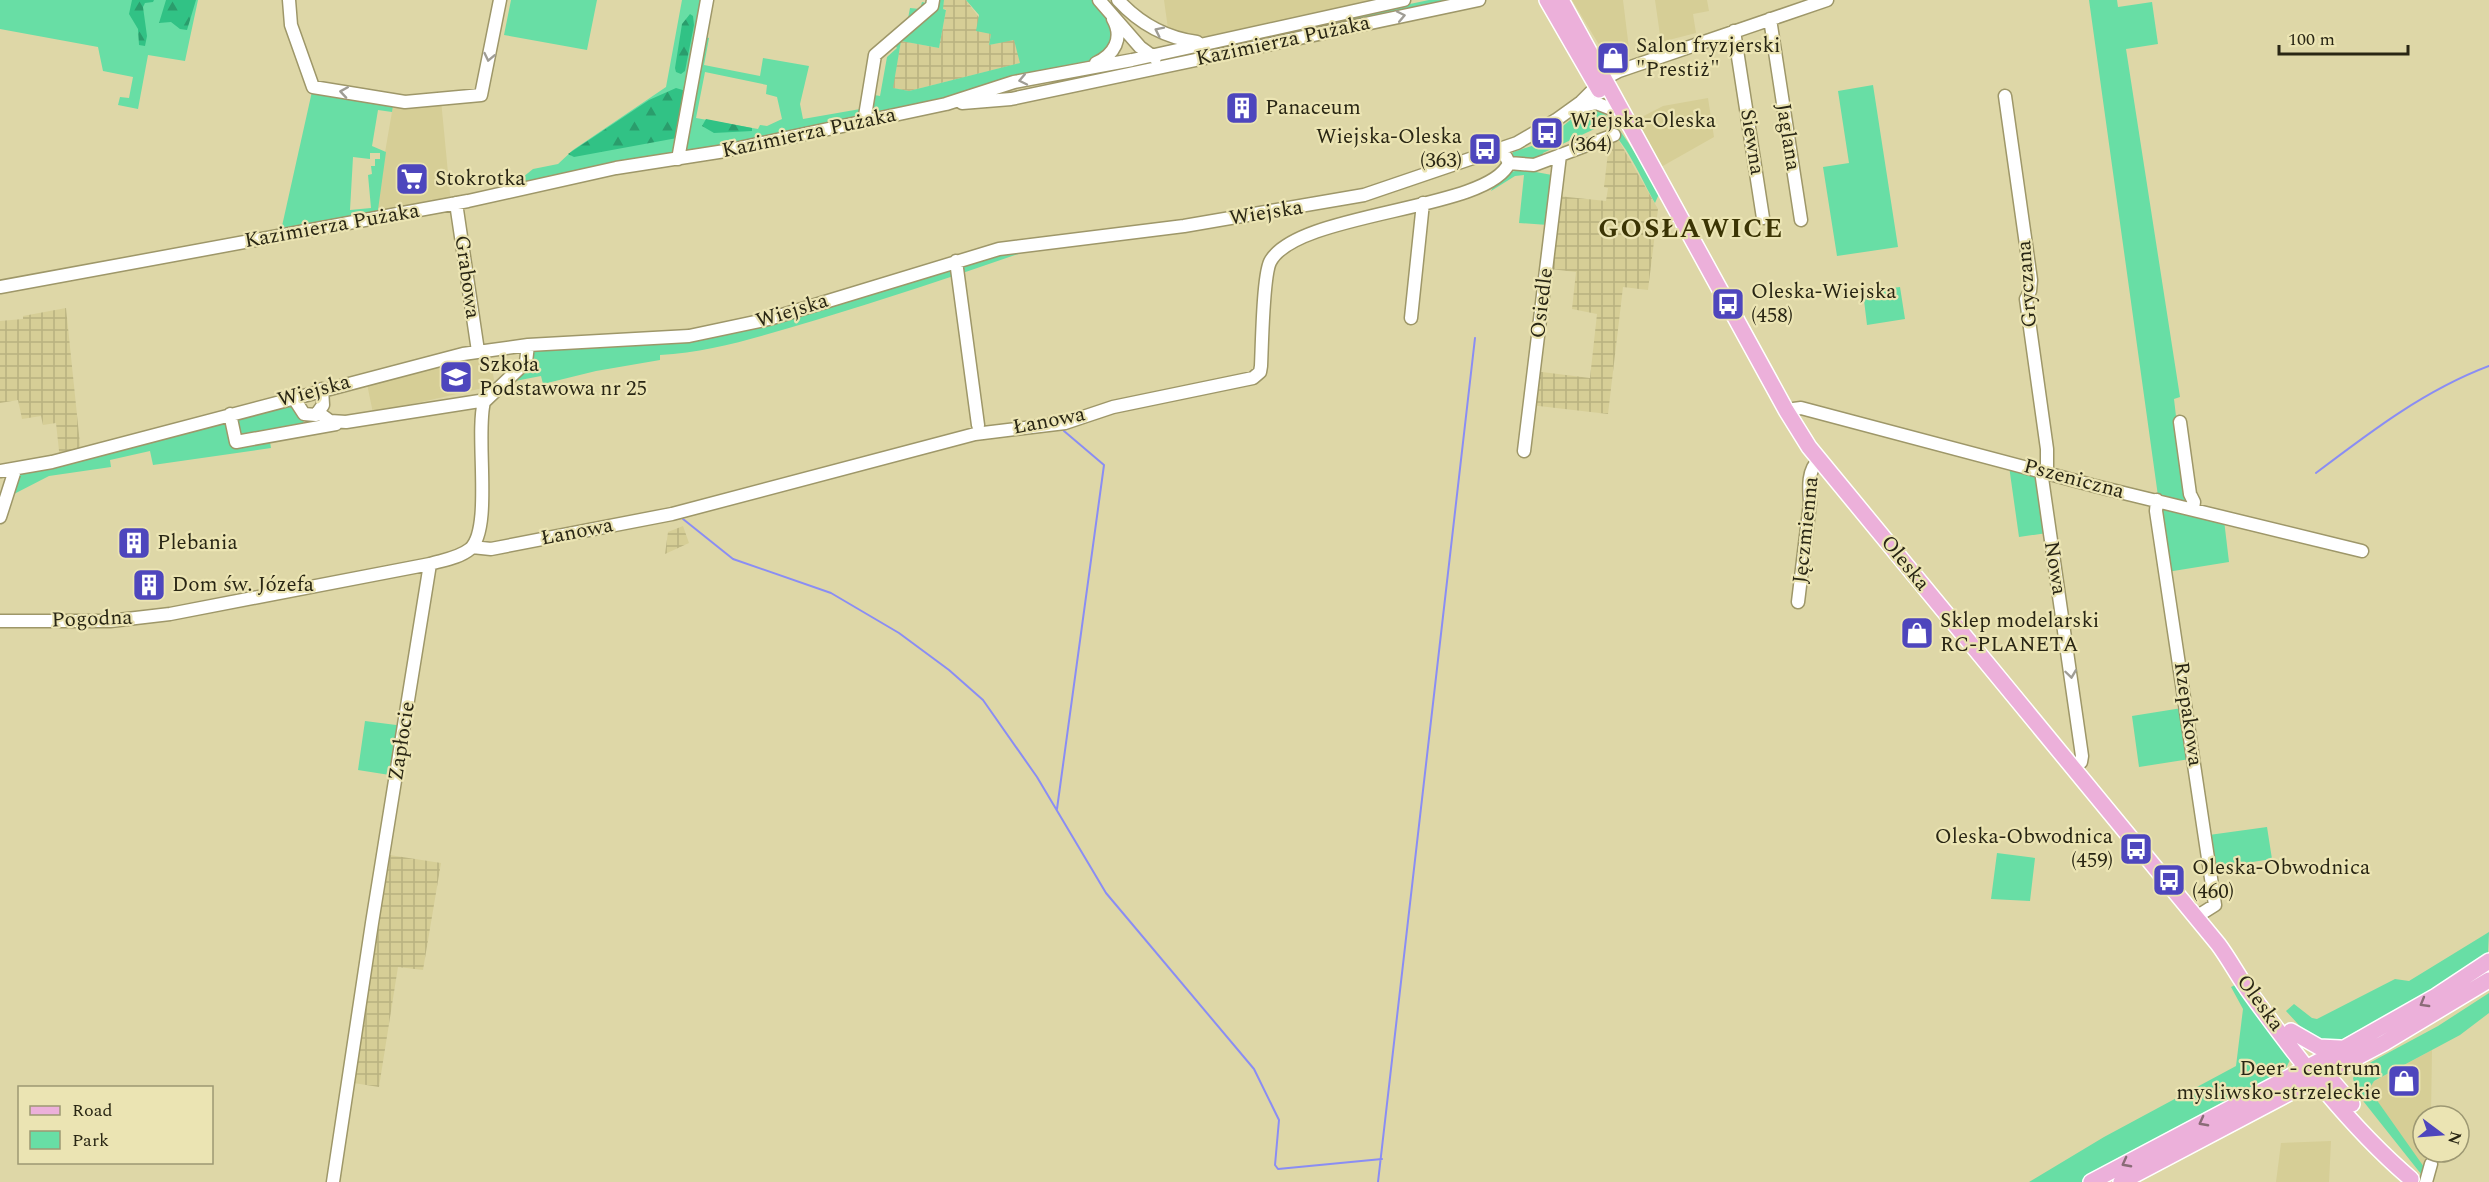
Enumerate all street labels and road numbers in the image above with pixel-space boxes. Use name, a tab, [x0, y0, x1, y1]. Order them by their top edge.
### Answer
street label: Kazimierza Pużaka	[1193, 7, 1374, 75]
street label: Kazimierza Pużaka	[719, 99, 900, 167]
street label: Jaglana	[1767, 101, 1809, 174]
street label: Siewna	[1731, 107, 1773, 178]
street label: Wiejska	[1227, 191, 1306, 235]
street label: Kazimierza Pużaka	[242, 195, 423, 257]
street label: Grabowa	[445, 233, 489, 322]
street label: Gryczana	[2008, 239, 2046, 329]
street label: Osiedle	[1522, 266, 1562, 340]
street label: Wiejska	[752, 285, 833, 337]
street label: Wiejska	[274, 366, 355, 416]
street label: Łanowa	[1010, 398, 1089, 444]
street label: Pszeniczna	[2020, 450, 2129, 508]
street label: Jęczmienna	[1784, 474, 1828, 585]
street label: Łanowa	[538, 509, 617, 555]
street label: Oleska	[1872, 528, 1938, 599]
street label: Nowa	[2035, 539, 2075, 598]
street label: Pogodna	[51, 602, 134, 636]
street label: Rzepakowa	[2165, 660, 2211, 769]
street label: Zapłocie	[380, 699, 424, 783]
street label: Oleska	[2228, 968, 2292, 1039]

